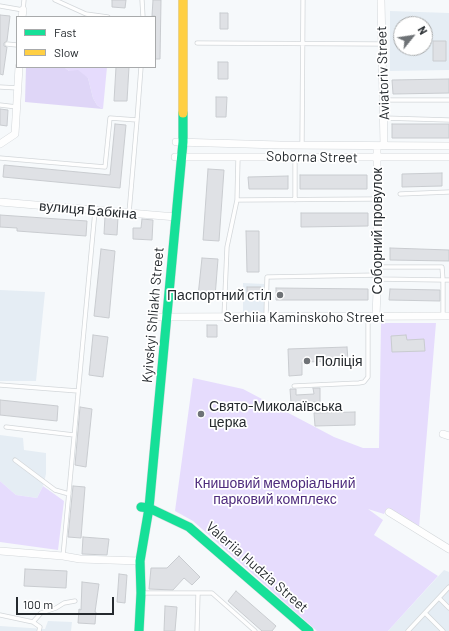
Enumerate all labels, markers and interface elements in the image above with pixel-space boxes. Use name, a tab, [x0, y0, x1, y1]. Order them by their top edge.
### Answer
legend	[16, 16, 156, 68]
north arrow	[393, 16, 433, 56]
text: N	[415, 24, 430, 37]
text: Fast	[54, 25, 77, 39]
street label: Aviatoriv Street	[373, 26, 393, 120]
text: Slow	[54, 45, 79, 59]
street label: Soborna Street	[266, 148, 358, 166]
street label: Соборний провулок	[369, 168, 385, 294]
street label: вулиця Бабкіна	[38, 197, 138, 223]
street label: Kyivskyi Shliakh Street	[139, 246, 167, 384]
place label: Паспортний стіл	[167, 287, 272, 303]
marker: Паспортний стіл	[275, 290, 285, 300]
street label: Serhiia Kaminskoho Street	[224, 309, 384, 325]
place label: Поліція	[315, 353, 363, 369]
marker: Поліція	[302, 356, 312, 366]
place label: Свято-Миколаївська церка	[209, 398, 342, 430]
marker: Свято-Миколаївська церка	[196, 409, 206, 419]
park label: Книшовий меморіальний парковий комплекс	[195, 475, 355, 508]
street label: Valeriia Hudzia Street	[202, 518, 312, 616]
scale bar	[18, 589, 116, 615]
text: 100 m	[23, 597, 53, 611]

